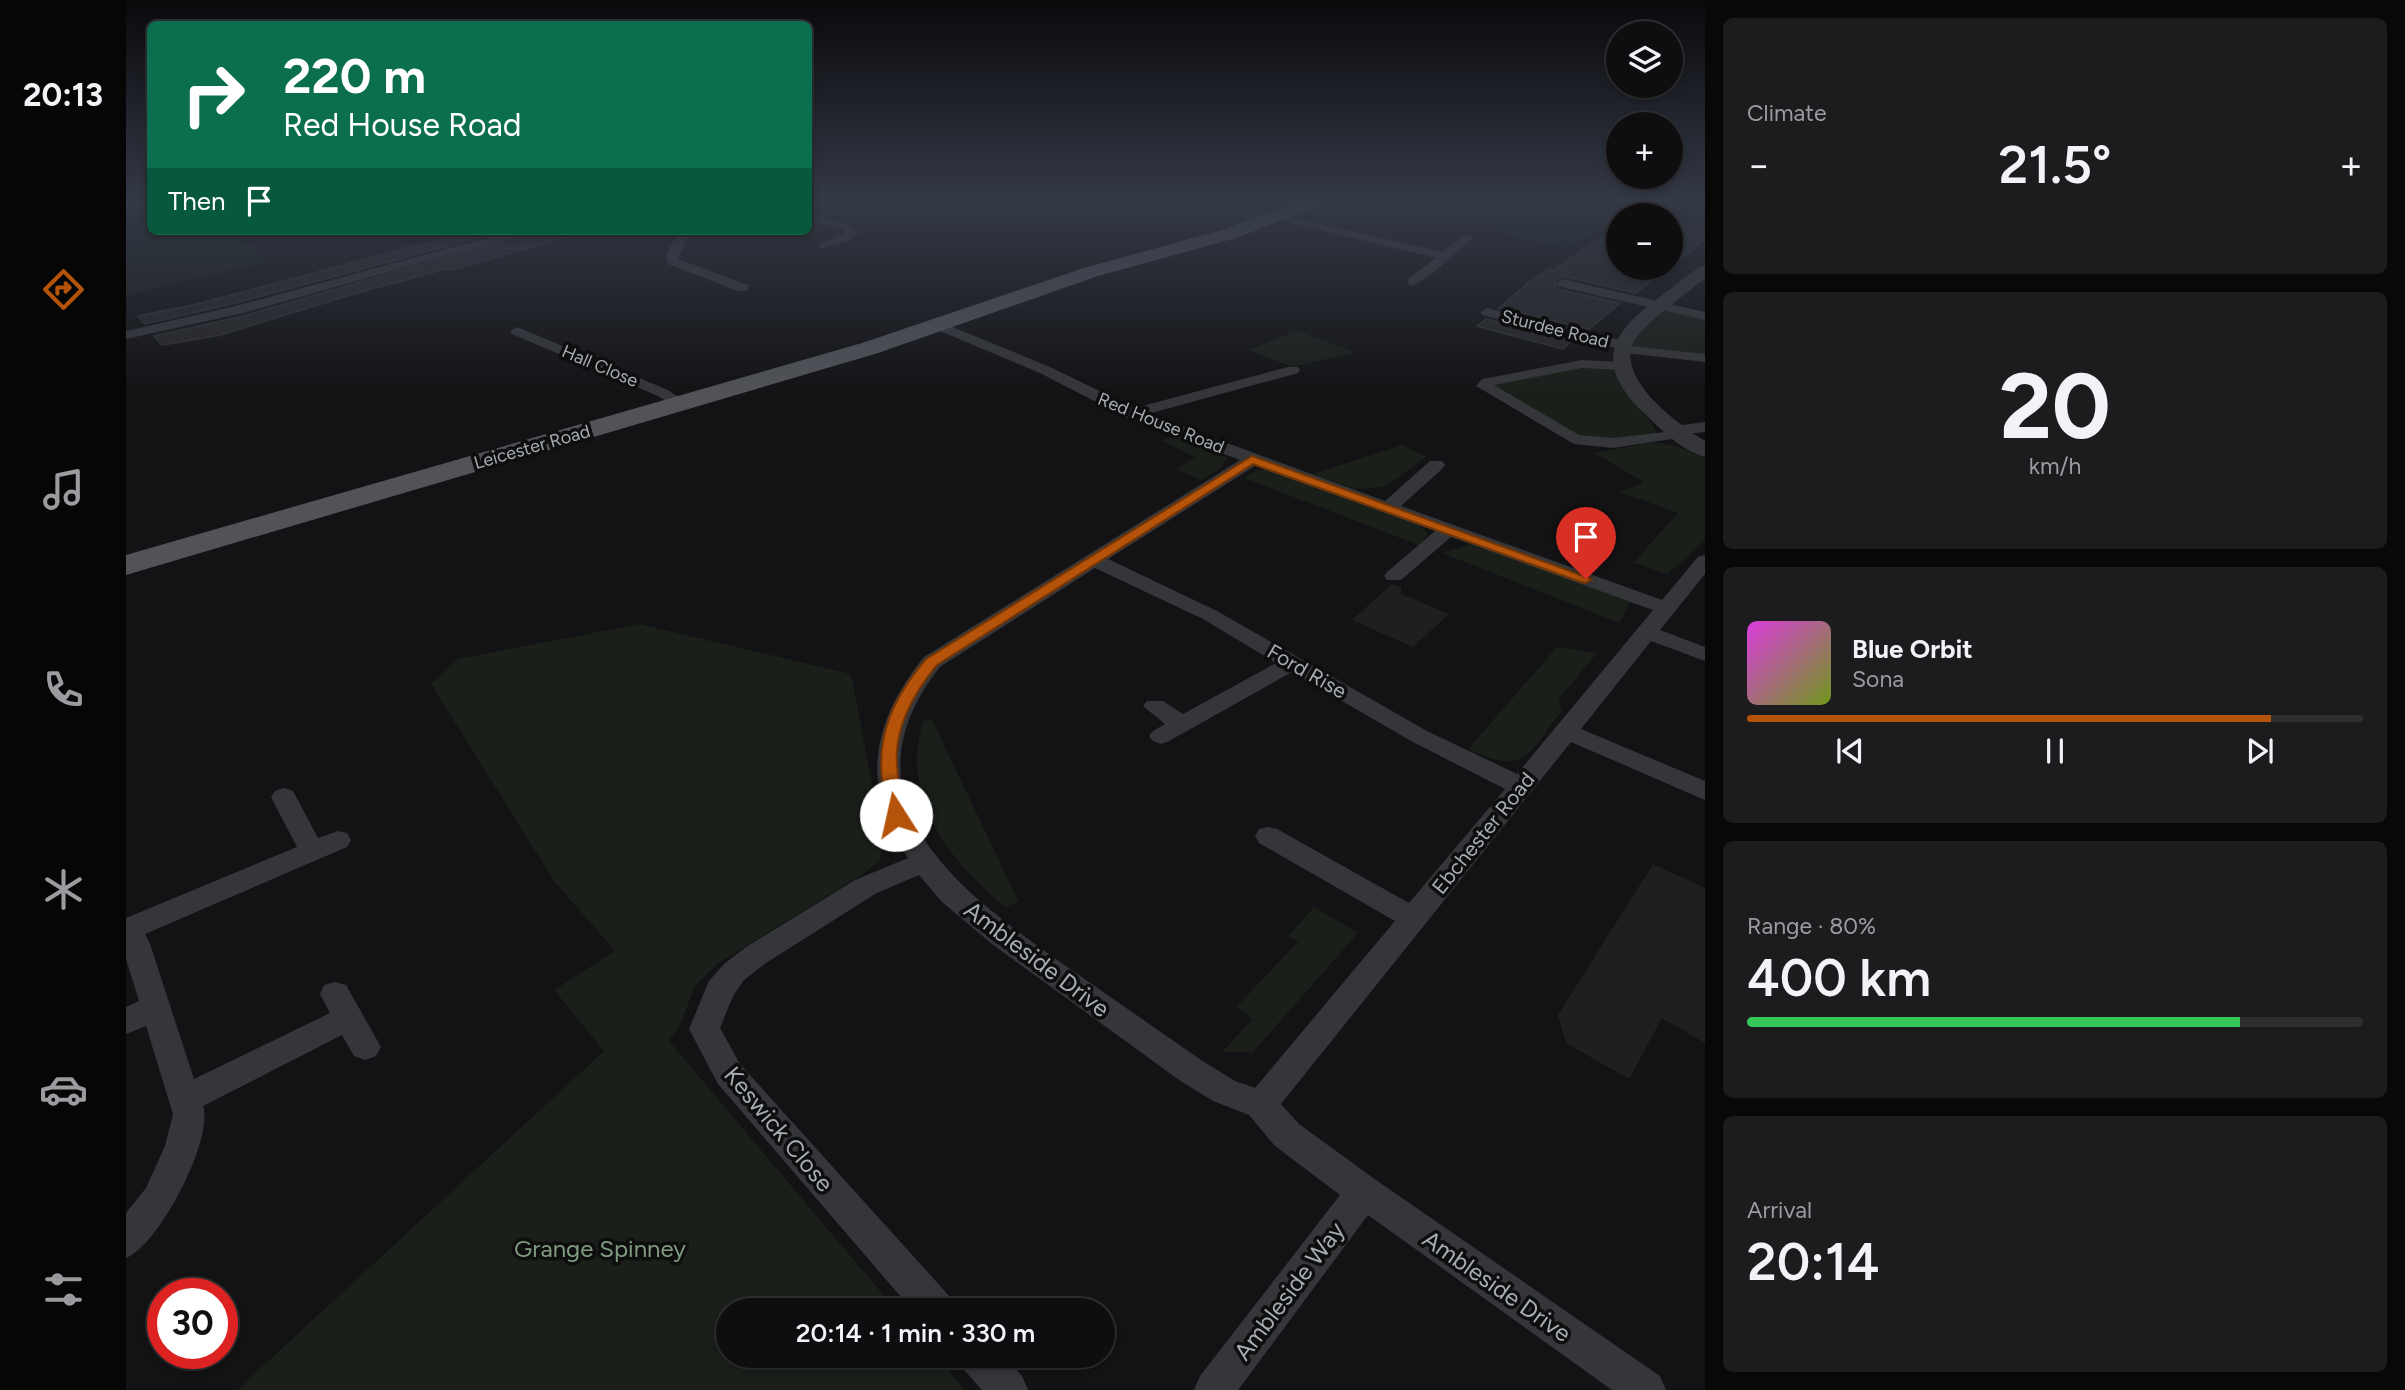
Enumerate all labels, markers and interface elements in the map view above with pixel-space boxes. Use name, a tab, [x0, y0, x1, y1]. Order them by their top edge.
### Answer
map controls	[1606, 21, 1683, 280]
button: layers	[1606, 21, 1683, 98]
text: 220 m	[283, 46, 426, 105]
icon: right	[168, 49, 259, 140]
text: 20:13	[23, 76, 103, 114]
text: Climate	[1747, 99, 1826, 127]
text: Red House Road	[283, 106, 522, 144]
button: +	[1606, 112, 1683, 189]
text: 21.5°	[1998, 134, 2112, 196]
text: −	[1747, 142, 1771, 188]
text: +	[2339, 142, 2363, 188]
icon: arrive	[240, 182, 278, 220]
text: Then	[168, 185, 226, 217]
button: −	[1606, 203, 1683, 280]
icon: directions	[39, 265, 88, 314]
street label: Sturdee Road	[1499, 305, 1611, 353]
street label: Hall Close	[559, 340, 642, 392]
text: 20	[1999, 352, 2111, 461]
street label: Red House Road	[1095, 388, 1227, 458]
street label: Leicester Road	[471, 420, 593, 474]
text: km/h	[2029, 452, 2081, 480]
icon: music	[39, 465, 88, 514]
pin	[1556, 507, 1616, 579]
icon: arrive	[1567, 518, 1605, 556]
text: Blue Orbit	[1852, 633, 1973, 665]
street label: Ford Rise	[1263, 638, 1351, 704]
icon: phone	[39, 665, 88, 714]
text: Sona	[1852, 665, 1904, 693]
icon: previous	[1831, 732, 1869, 770]
icon: pause	[2036, 732, 2074, 770]
icon: next	[2241, 732, 2279, 770]
street label: Ebchester Road	[1426, 767, 1540, 899]
position arrow	[859, 778, 933, 852]
icon: climate	[39, 865, 88, 914]
street label: Ambleside Drive	[959, 895, 1115, 1023]
text: Range · 80%	[1747, 912, 1876, 940]
text: 400 km	[1747, 947, 1931, 1009]
street label: Keswick Close	[718, 1061, 840, 1197]
icon: car	[39, 1065, 88, 1114]
text: Arrival	[1747, 1196, 1812, 1224]
street label: Ambleside Way	[1228, 1216, 1351, 1366]
street label: Ambleside Drive	[1417, 1224, 1577, 1348]
text: 20:14	[1747, 1231, 1879, 1293]
park label: Grange Spinney	[514, 1234, 686, 1263]
icon: filters	[39, 1265, 88, 1314]
speed limit sign: 30	[147, 1278, 238, 1369]
text: 20:14 · 1 min · 330 m	[796, 1317, 1035, 1349]

